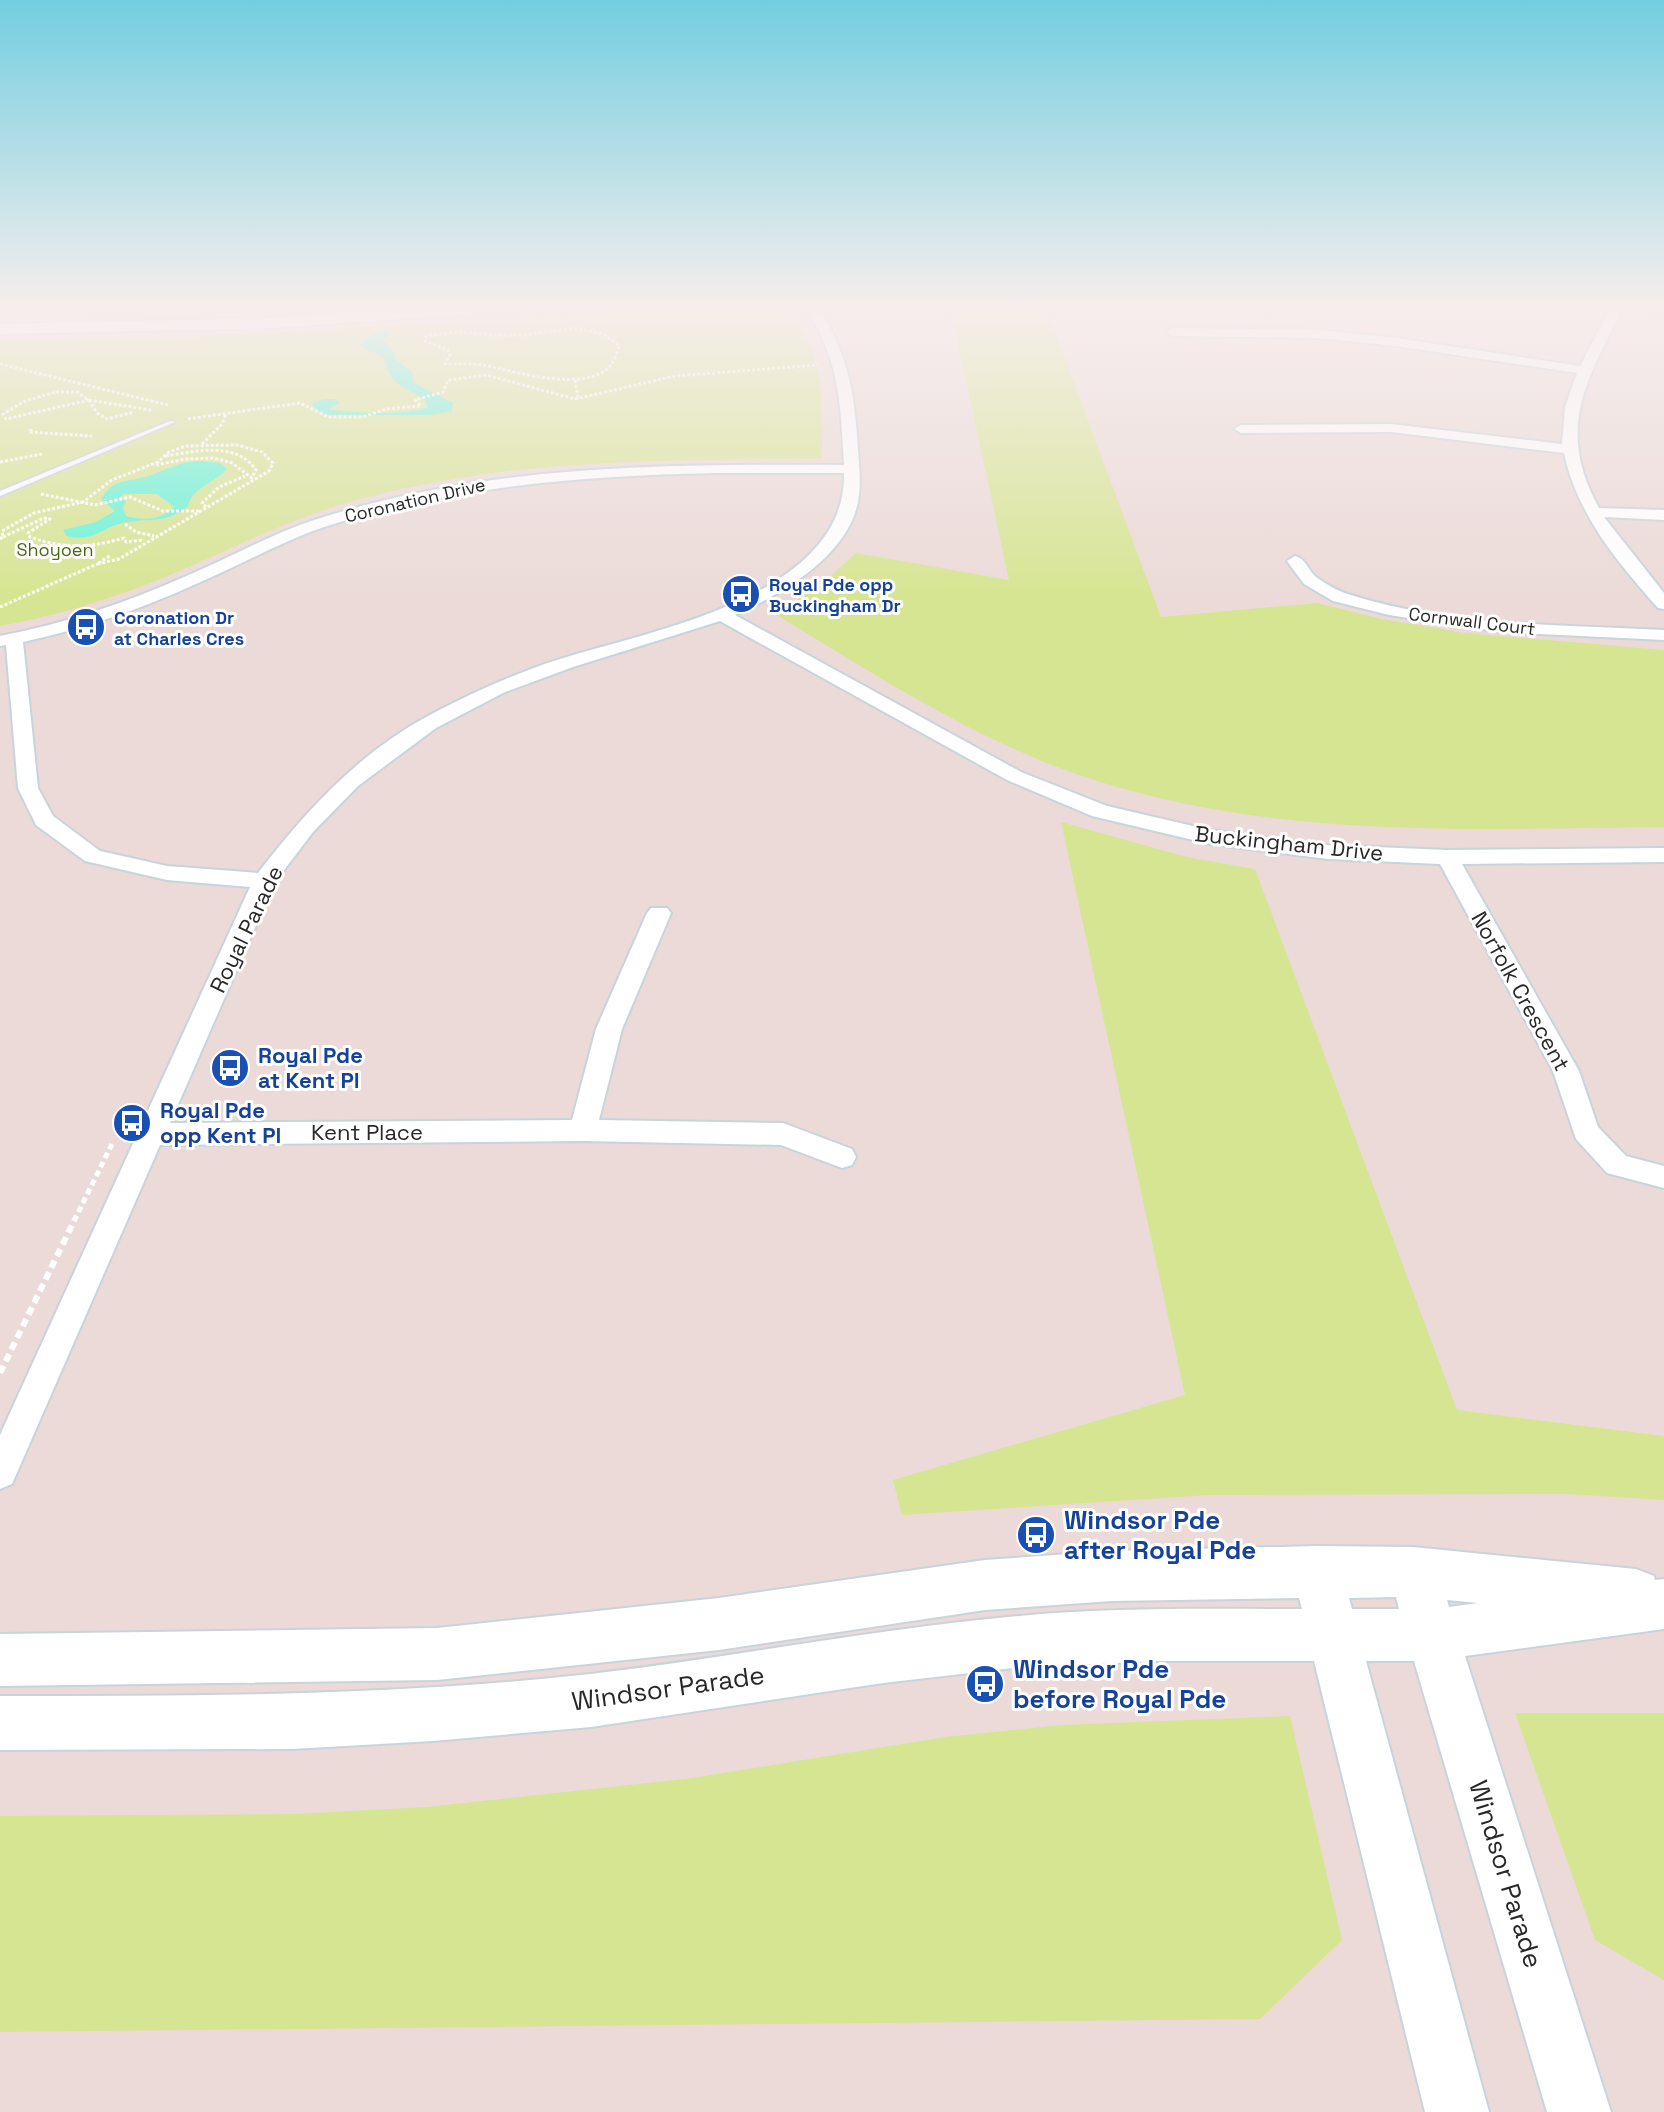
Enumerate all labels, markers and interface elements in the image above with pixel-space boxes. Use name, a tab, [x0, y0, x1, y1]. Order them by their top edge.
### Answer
street label: Coronation Drive	[342, 473, 488, 527]
park label: Shoyoen	[16, 538, 94, 561]
bus stop icon: Royal Pde opp Buckingham Dr	[720, 573, 762, 615]
place label: Royal Pde opp Buckingham Dr	[769, 573, 901, 617]
street label: Cornwall Court	[1407, 602, 1537, 640]
bus stop icon: Coronation Dr at Charles Cres	[65, 606, 107, 648]
place label: Coronation Dr at Charles Cres	[114, 606, 244, 650]
street label: Buckingham Drive	[1193, 819, 1385, 867]
street label: Royal Parade	[203, 861, 289, 997]
street label: Norfolk Crescent	[1466, 906, 1576, 1076]
place label: Royal Pde at Kent Pl	[258, 1041, 363, 1094]
bus stop icon: Royal Pde at Kent Pl	[209, 1047, 251, 1089]
place label: Royal Pde opp Kent Pl	[160, 1096, 281, 1149]
bus stop icon: Royal Pde opp Kent Pl	[111, 1102, 153, 1144]
street label: Kent Place	[311, 1118, 423, 1146]
place label: Windsor Pde after Royal Pde	[1064, 1503, 1256, 1567]
bus stop icon: Windsor Pde after Royal Pde	[1015, 1514, 1057, 1556]
place label: Windsor Pde before Royal Pde	[1013, 1652, 1226, 1716]
street label: Windsor Parade	[569, 1658, 767, 1718]
bus stop icon: Windsor Pde before Royal Pde	[964, 1663, 1006, 1705]
street label: Windsor Parade	[1461, 1776, 1551, 1972]

